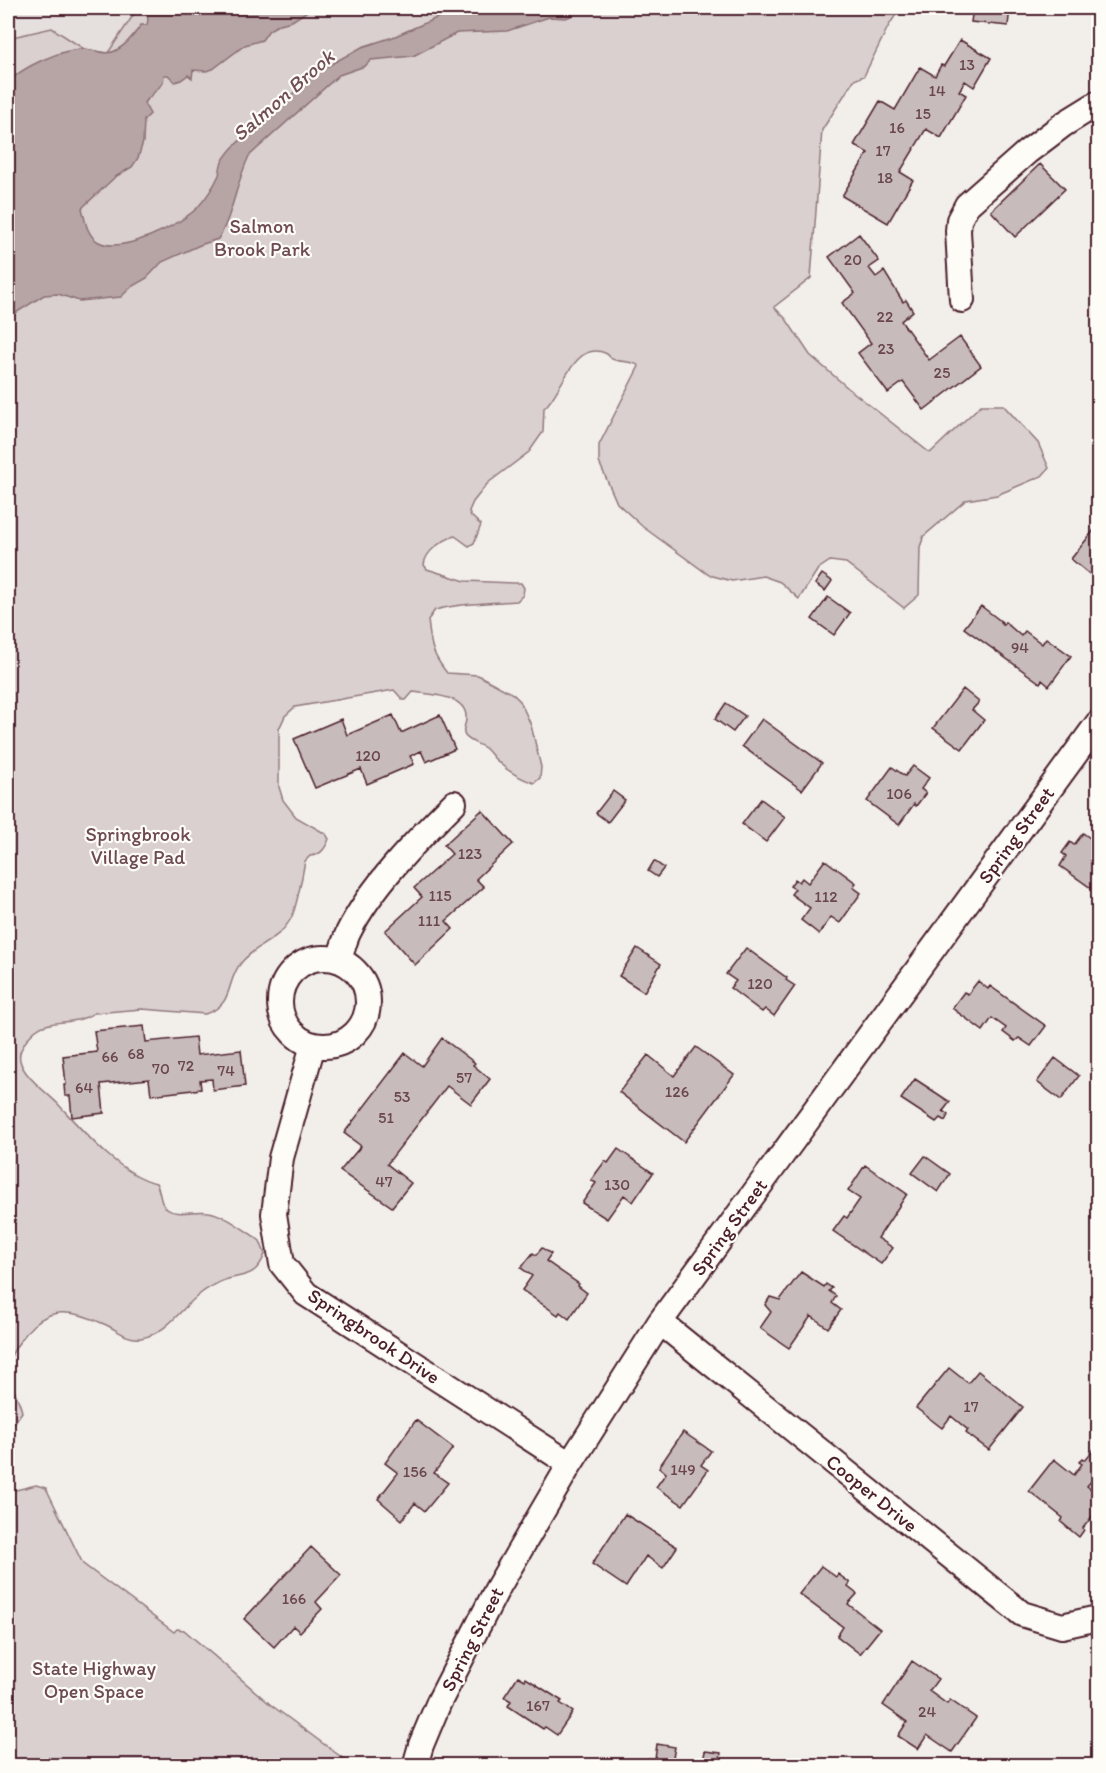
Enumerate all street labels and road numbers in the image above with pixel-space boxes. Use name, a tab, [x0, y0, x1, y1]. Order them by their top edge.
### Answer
street label: Spring Street	[973, 782, 1059, 888]
street label: Spring Street	[686, 1174, 772, 1280]
street label: Springbrook Drive	[303, 1283, 445, 1389]
street label: Cooper Drive	[821, 1449, 923, 1537]
street label: Spring Street	[435, 1583, 509, 1695]

